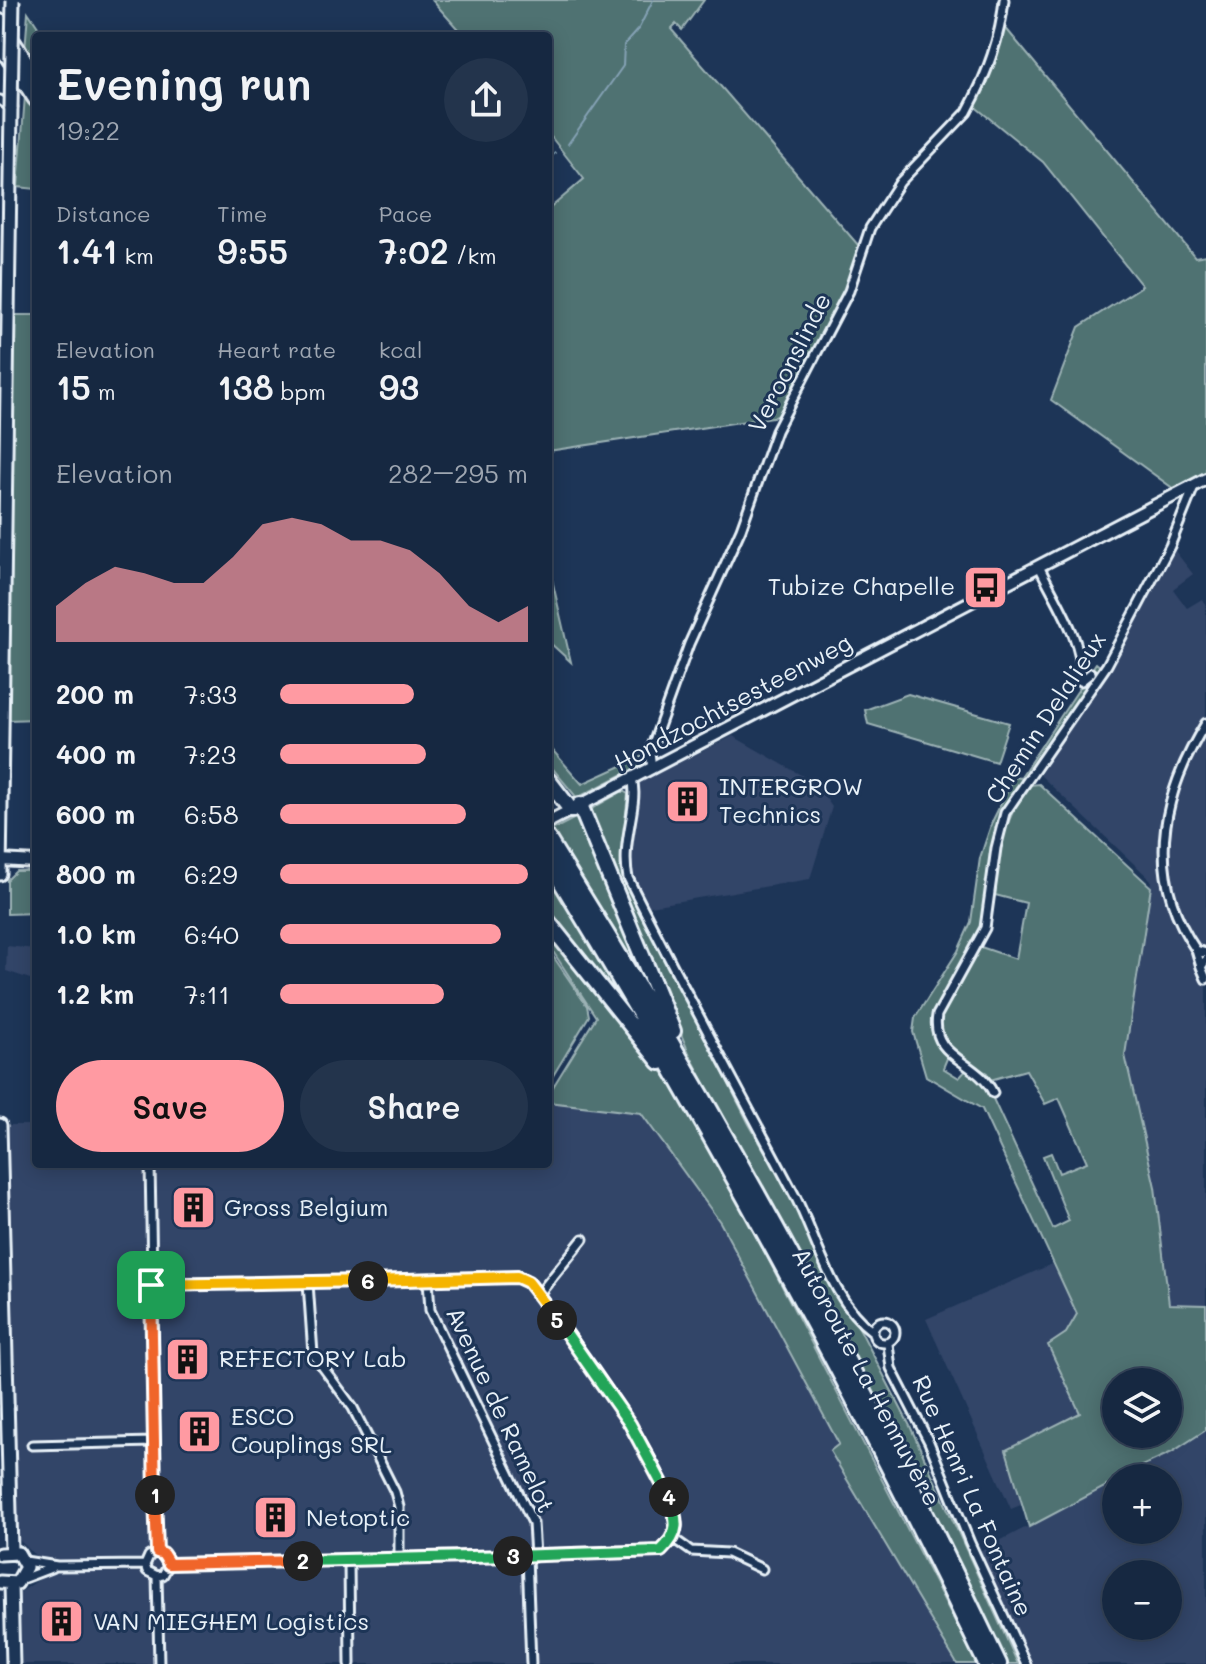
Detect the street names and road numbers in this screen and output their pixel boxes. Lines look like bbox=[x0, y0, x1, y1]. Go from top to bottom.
street label: Veroonslinde bbox=[740, 287, 837, 437]
street label: Chemin Delalieux bbox=[978, 625, 1112, 809]
street label: Hondzochtsesteenweg bbox=[608, 626, 856, 778]
street label: Autoroute La Hennuyère bbox=[786, 1242, 949, 1511]
street label: Avenue de Ramelot bbox=[440, 1301, 563, 1517]
street label: Rue Henri La Fontaine bbox=[906, 1370, 1041, 1621]

